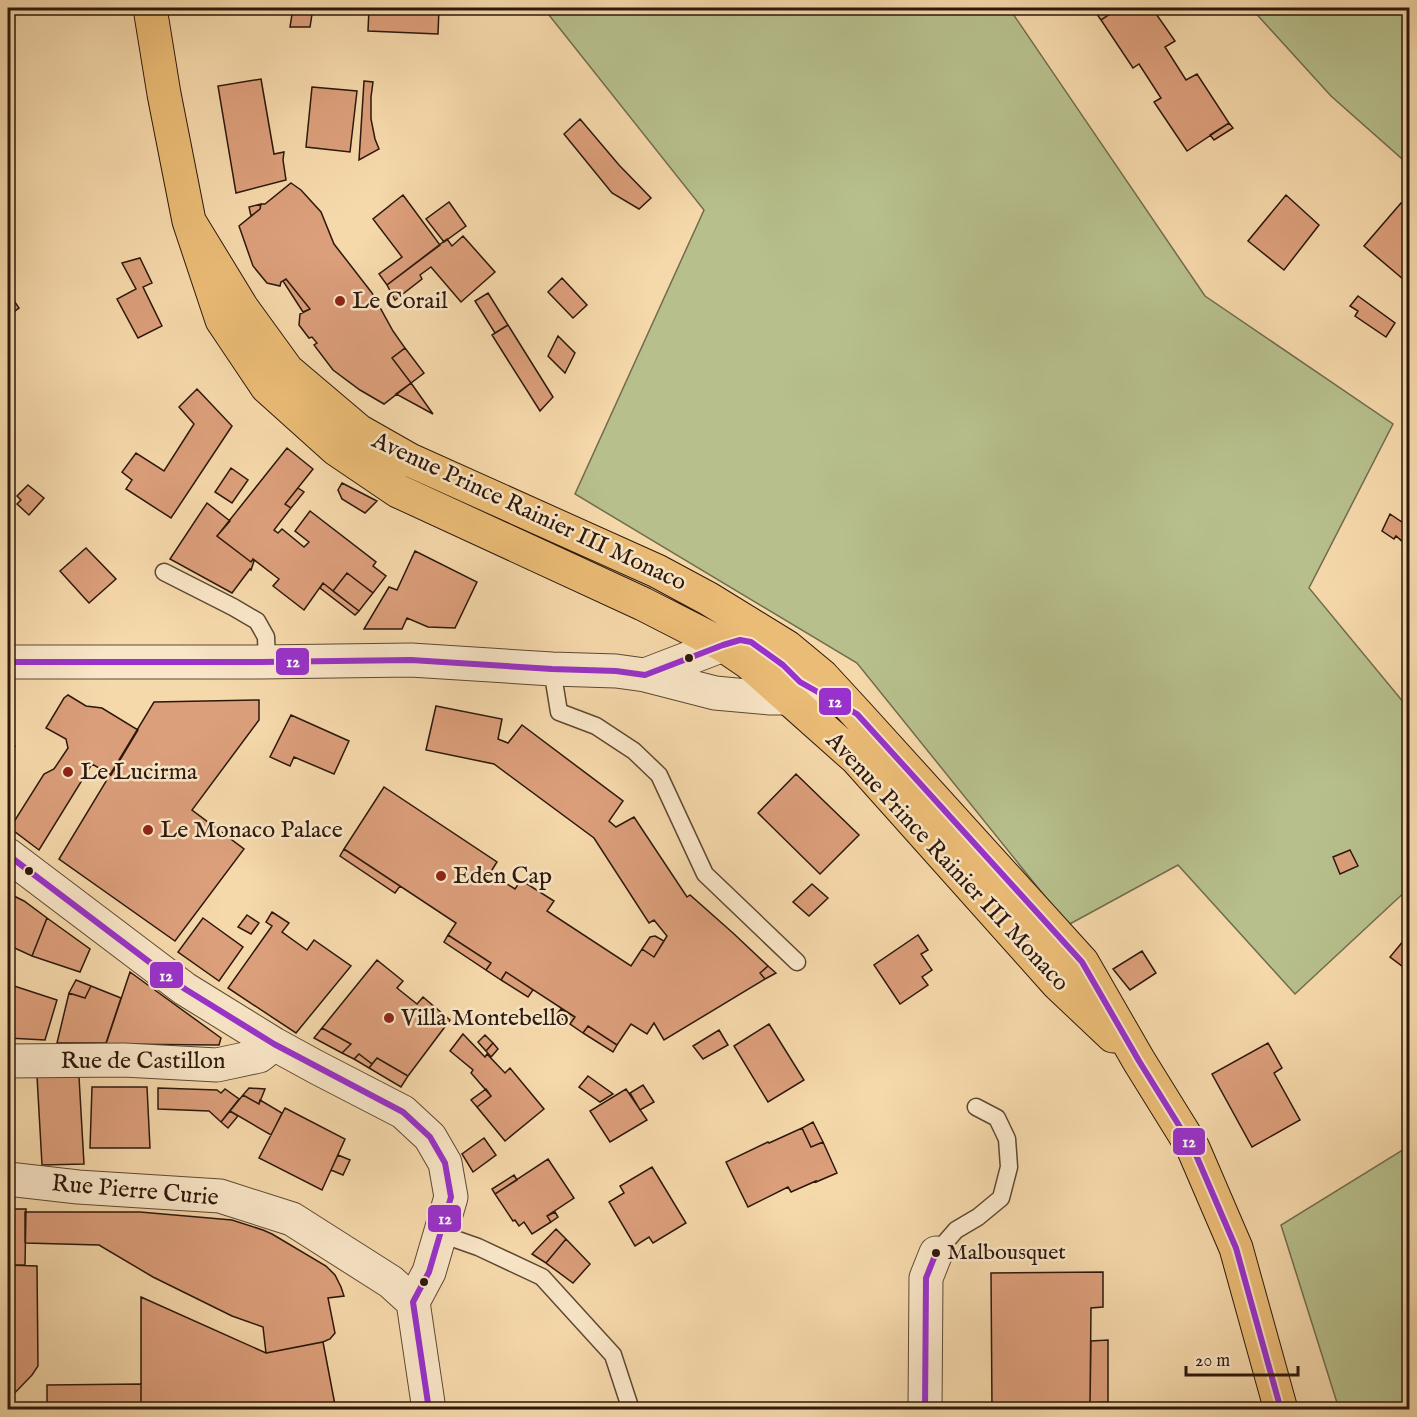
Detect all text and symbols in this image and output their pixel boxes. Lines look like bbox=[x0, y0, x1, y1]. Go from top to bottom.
place label: Le Corail bbox=[352, 286, 448, 317]
marker: Le Corail bbox=[333, 294, 347, 308]
street label: Avenue Prince Rainier III Monaco bbox=[366, 425, 691, 599]
line badge: 12 bbox=[275, 647, 310, 676]
unlabelled marker bbox=[683, 652, 695, 664]
text: 12 bbox=[286, 653, 300, 673]
line badge: 12 bbox=[818, 687, 852, 716]
text: 12 bbox=[828, 693, 842, 713]
street label: Avenue Prince Rainier III Monaco bbox=[818, 725, 1076, 998]
place label: Le Lucirma bbox=[80, 757, 198, 788]
marker: Le Lucirma bbox=[61, 765, 75, 779]
place label: Le Monaco Palace bbox=[160, 815, 343, 846]
marker: Le Monaco Palace bbox=[141, 823, 155, 837]
place label: Eden Cap bbox=[453, 861, 552, 892]
unlabelled marker bbox=[23, 865, 35, 877]
marker: Eden Cap bbox=[434, 869, 448, 883]
line badge: 12 bbox=[149, 961, 184, 989]
text: 12 bbox=[159, 967, 173, 987]
place label: Villa Montebello bbox=[400, 1003, 569, 1034]
marker: Villa Montebello bbox=[382, 1011, 396, 1025]
street label: Rue de Castillon bbox=[60, 1046, 226, 1077]
line badge: 12 bbox=[1172, 1127, 1206, 1156]
text: 12 bbox=[1182, 1133, 1196, 1153]
street label: Rue Pierre Curie bbox=[50, 1168, 220, 1214]
line badge: 12 bbox=[427, 1204, 462, 1233]
text: 12 bbox=[438, 1210, 452, 1230]
place label: Malbousquet bbox=[947, 1239, 1066, 1267]
marker: Malbousquet bbox=[930, 1247, 942, 1259]
unlabelled marker bbox=[418, 1276, 430, 1288]
scale bar bbox=[1186, 1339, 1298, 1377]
text: 20 m bbox=[1195, 1350, 1230, 1373]

